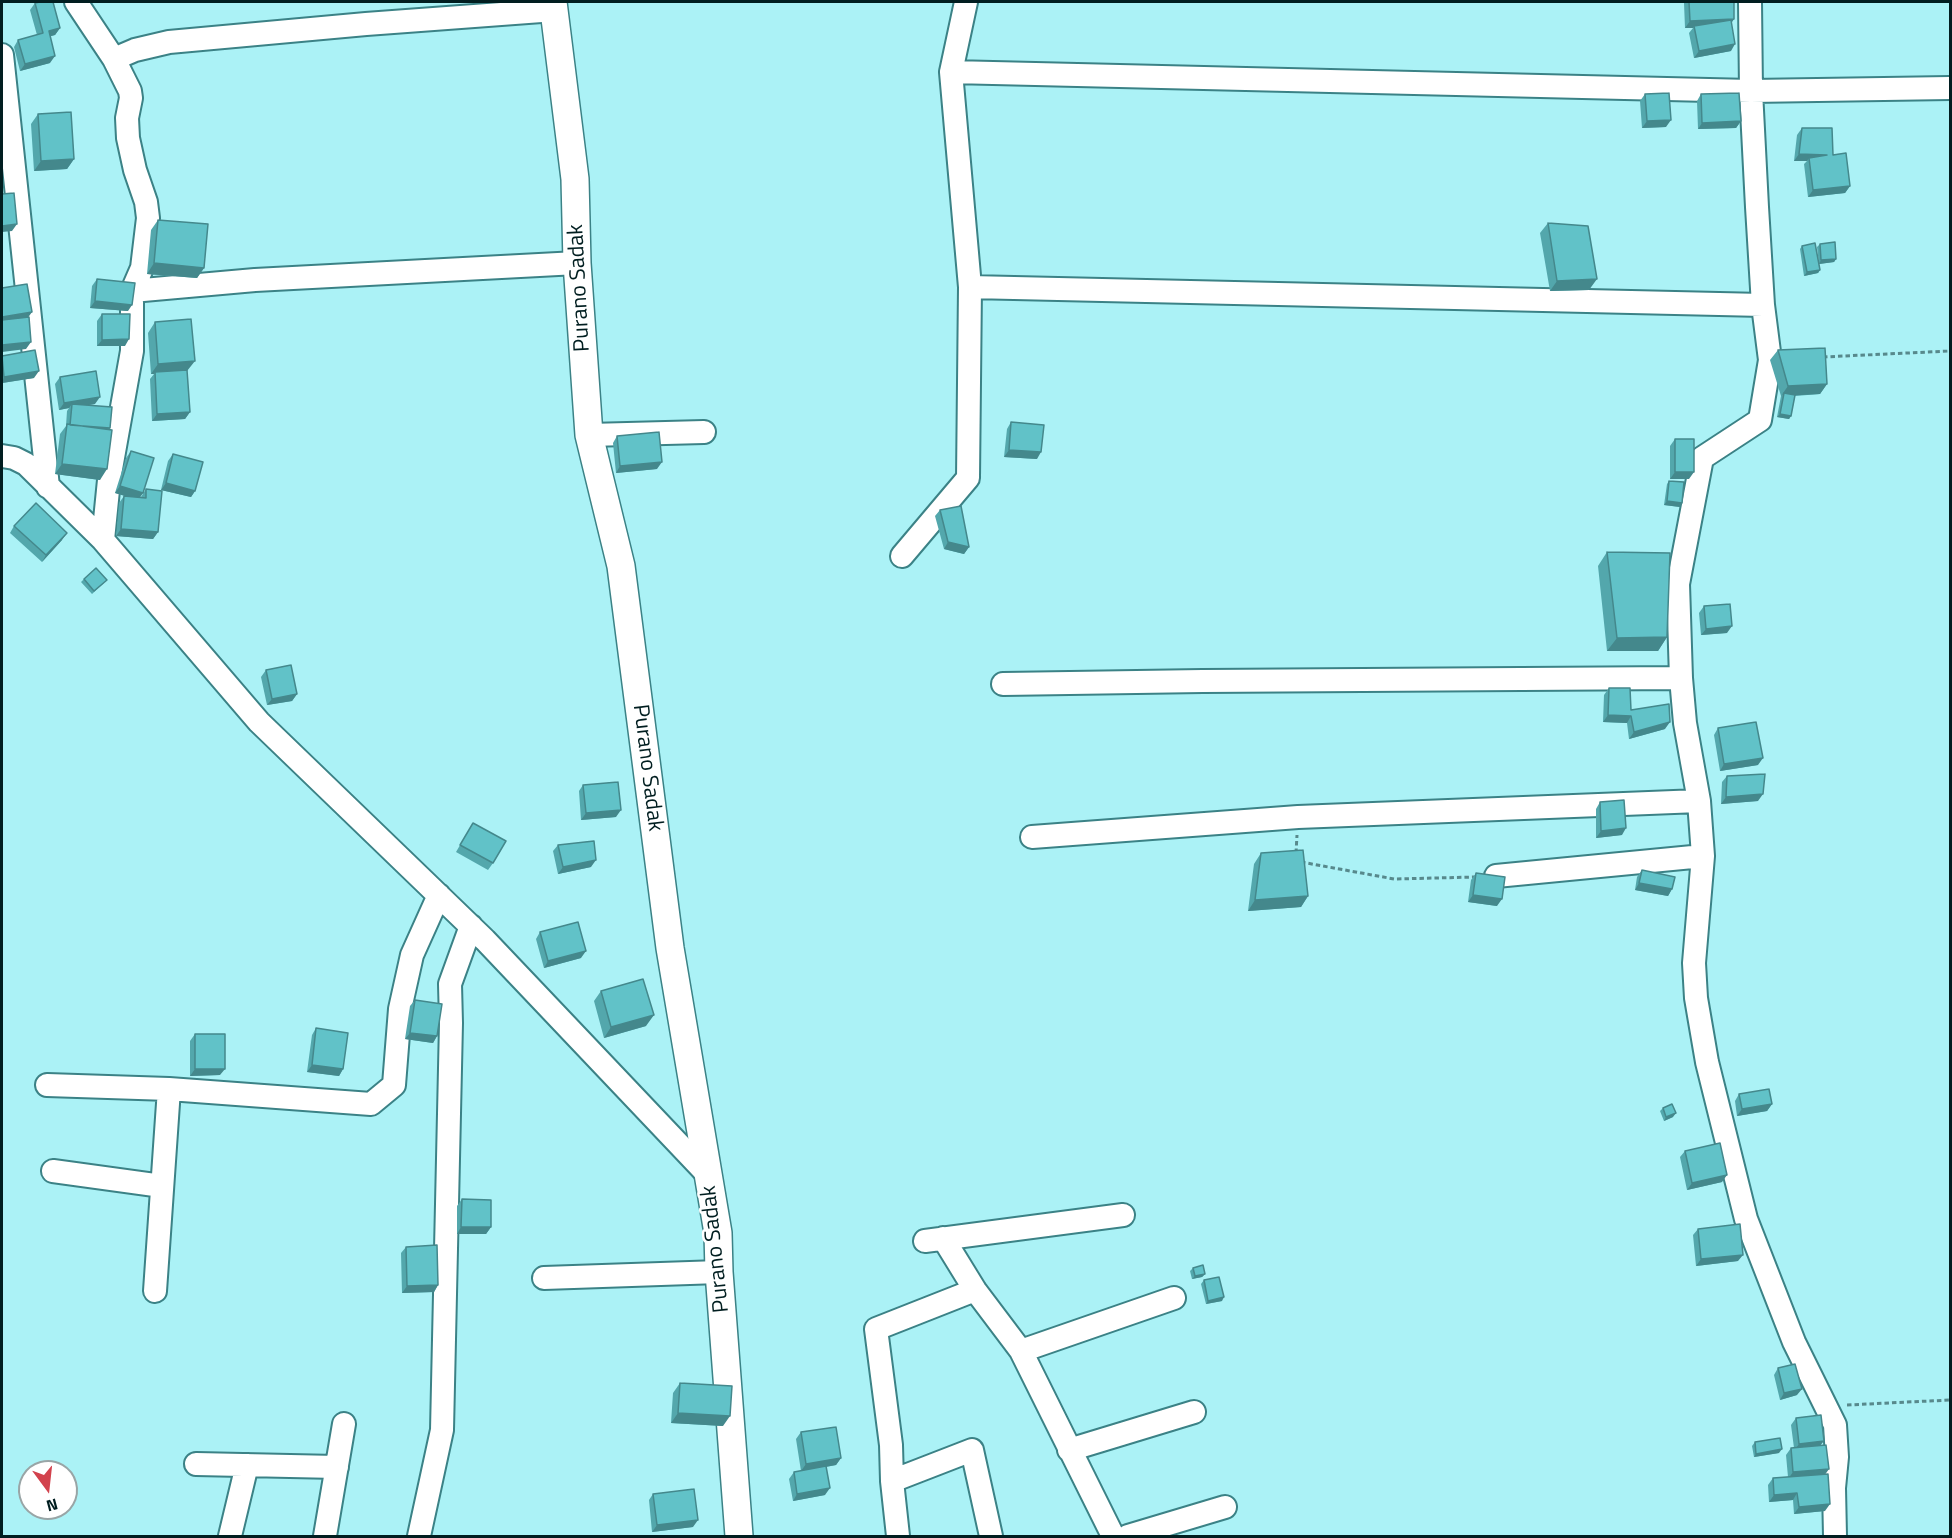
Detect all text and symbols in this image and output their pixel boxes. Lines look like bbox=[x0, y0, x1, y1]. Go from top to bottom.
street label: Purano Sadak bbox=[563, 224, 597, 352]
street label: Purano Sadak bbox=[626, 703, 668, 833]
street label: Purano Sadak bbox=[696, 1184, 736, 1314]
north arrow bbox=[18, 1460, 78, 1520]
text: N bbox=[44, 1492, 61, 1518]

